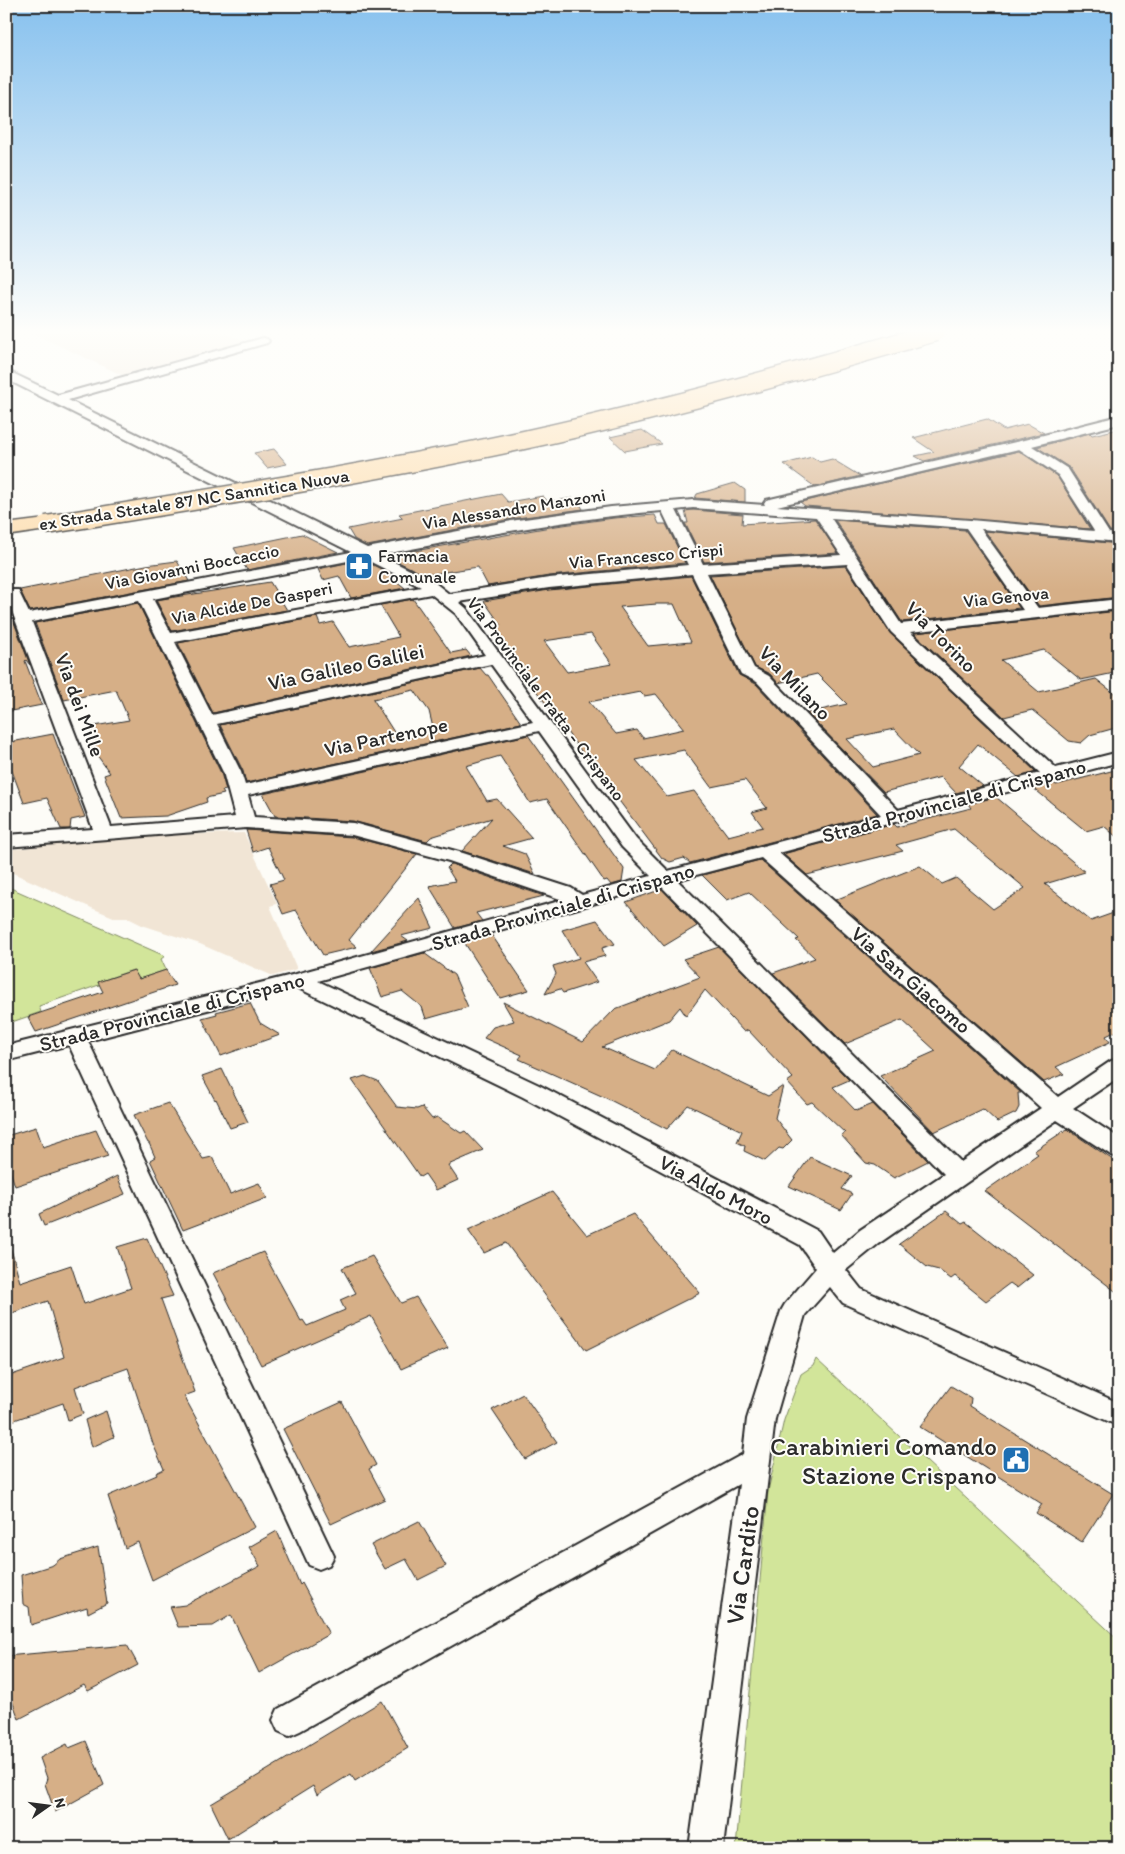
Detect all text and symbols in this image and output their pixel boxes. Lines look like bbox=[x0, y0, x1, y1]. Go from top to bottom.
street label: ex Strada Statale 87 NC Sannitica Nuova bbox=[37, 464, 351, 535]
street label: Via Alessandro Manzoni bbox=[421, 484, 607, 534]
street label: Via Francesco Crispi bbox=[568, 538, 724, 574]
street label: Via Giovanni Boccaccio bbox=[103, 539, 281, 595]
place label: Farmacia Comunale bbox=[378, 545, 456, 588]
pharmacy icon: Farmacia Comunale bbox=[344, 551, 374, 581]
street label: Via Alcide De Gasperi bbox=[170, 577, 334, 629]
street label: Via Genova bbox=[962, 582, 1050, 612]
street label: Via Provinciale Fratta - Crispano bbox=[462, 593, 630, 805]
street label: Via Torino bbox=[900, 596, 982, 678]
street label: Via Galileo Galilei bbox=[266, 638, 426, 695]
street label: Via Milano bbox=[754, 640, 837, 725]
street label: Via dei Mille bbox=[50, 650, 111, 760]
street label: Via Partenope bbox=[322, 711, 450, 762]
street label: Strada Provinciale di Crispano bbox=[819, 753, 1089, 848]
street label: Strada Provinciale di Crispano bbox=[429, 857, 697, 956]
street label: Via San Giacomo bbox=[846, 921, 976, 1039]
street label: Strada Provinciale di Crispano bbox=[37, 966, 307, 1057]
street label: Via Aldo Moro bbox=[655, 1149, 777, 1230]
place label: Carabinieri Comando Stazione Crispano bbox=[770, 1431, 997, 1490]
public building icon: Carabinieri Comando Stazione Crispano bbox=[1001, 1445, 1031, 1475]
street label: Via Cardito bbox=[719, 1504, 765, 1626]
north arrow bbox=[22, 1782, 72, 1832]
text: N bbox=[51, 1796, 70, 1810]

